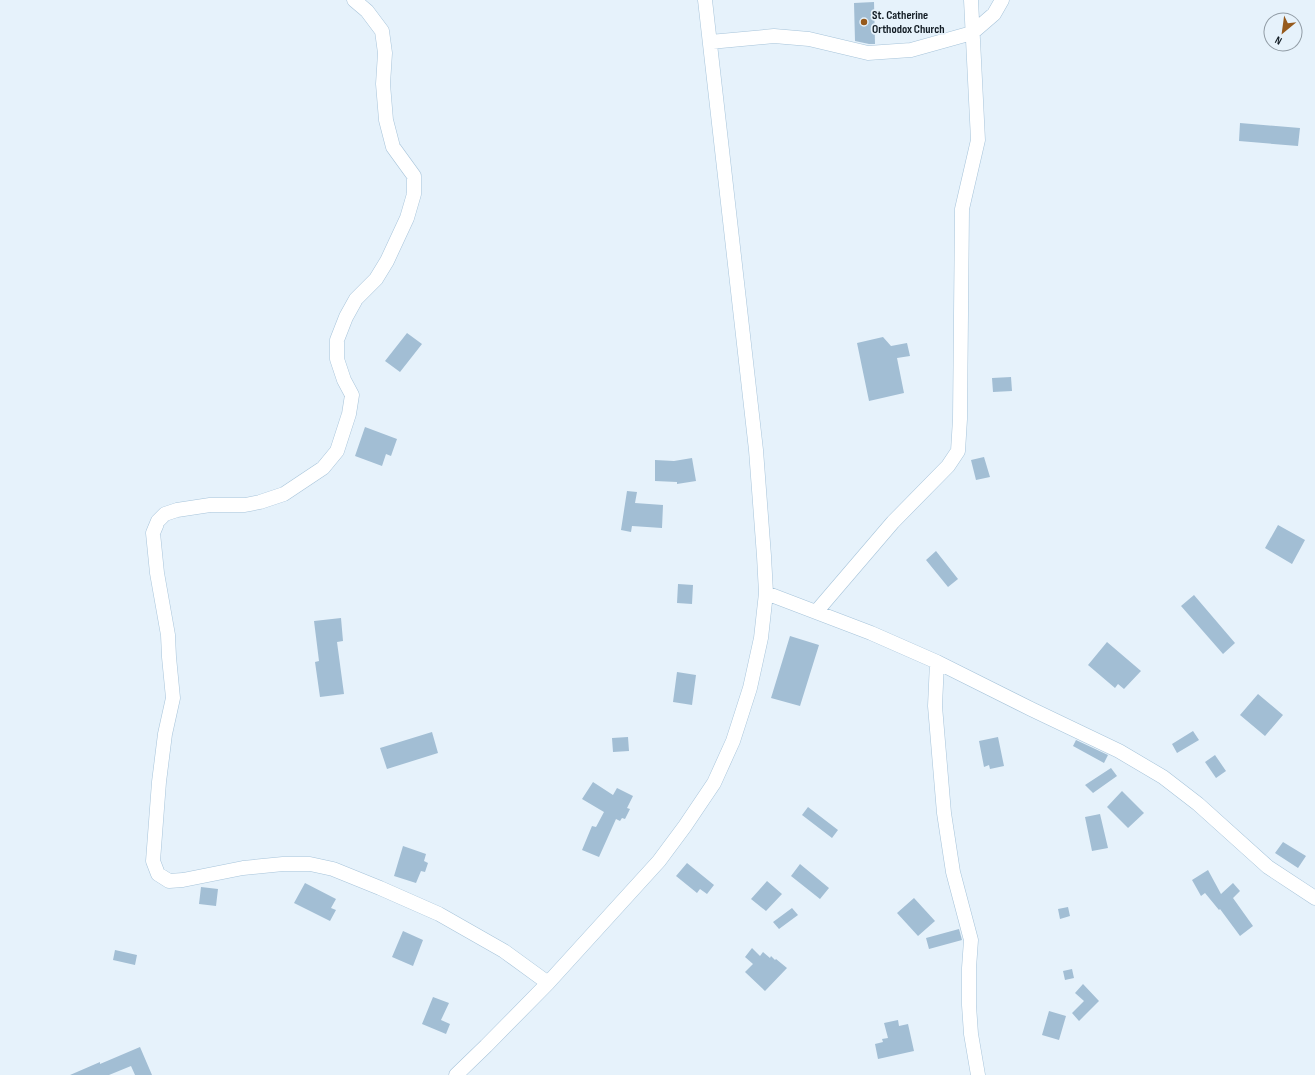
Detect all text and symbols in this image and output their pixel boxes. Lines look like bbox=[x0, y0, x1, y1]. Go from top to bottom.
place label: St. Catherine Orthodox Church bbox=[872, 8, 945, 37]
north arrow bbox=[1263, 12, 1303, 52]
marker: St. Catherine Orthodox Church bbox=[859, 17, 869, 27]
text: N bbox=[1273, 33, 1284, 47]

